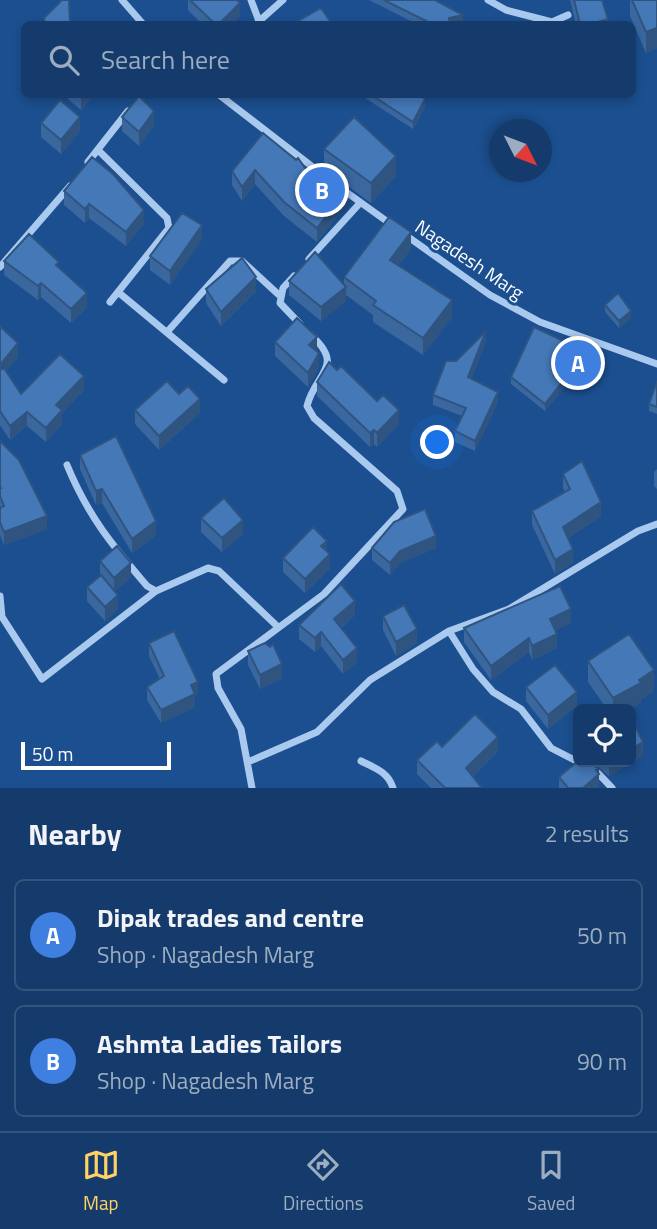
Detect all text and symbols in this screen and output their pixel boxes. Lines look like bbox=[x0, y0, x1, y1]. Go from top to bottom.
search box bbox=[21, 21, 636, 98]
text: Search here bbox=[101, 40, 230, 79]
icon: search bbox=[45, 41, 83, 79]
north arrow bbox=[489, 119, 552, 182]
pin: B bbox=[299, 164, 345, 216]
street label: Nagadesh Marg bbox=[410, 212, 531, 306]
pin: A bbox=[555, 337, 601, 389]
your location bbox=[420, 425, 454, 459]
map controls bbox=[573, 704, 636, 767]
button: locate bbox=[573, 704, 636, 767]
scale bar bbox=[21, 739, 172, 771]
text: 50 m bbox=[32, 739, 73, 768]
text: Nearby bbox=[28, 811, 121, 857]
text: 2 results bbox=[545, 816, 629, 851]
text: Dipak trades and centre bbox=[97, 898, 364, 937]
text: A bbox=[46, 918, 60, 953]
text: 50 m bbox=[577, 918, 627, 953]
text: Shop · Nagadesh Marg bbox=[97, 937, 314, 972]
text: Ashmta Ladies Tailors bbox=[97, 1024, 342, 1063]
text: B bbox=[46, 1044, 60, 1079]
text: 90 m bbox=[577, 1044, 627, 1079]
text: Shop · Nagadesh Marg bbox=[97, 1063, 314, 1098]
tab: Map bbox=[82, 1146, 120, 1217]
tab: Directions bbox=[283, 1146, 364, 1217]
tab: Saved bbox=[527, 1146, 575, 1217]

